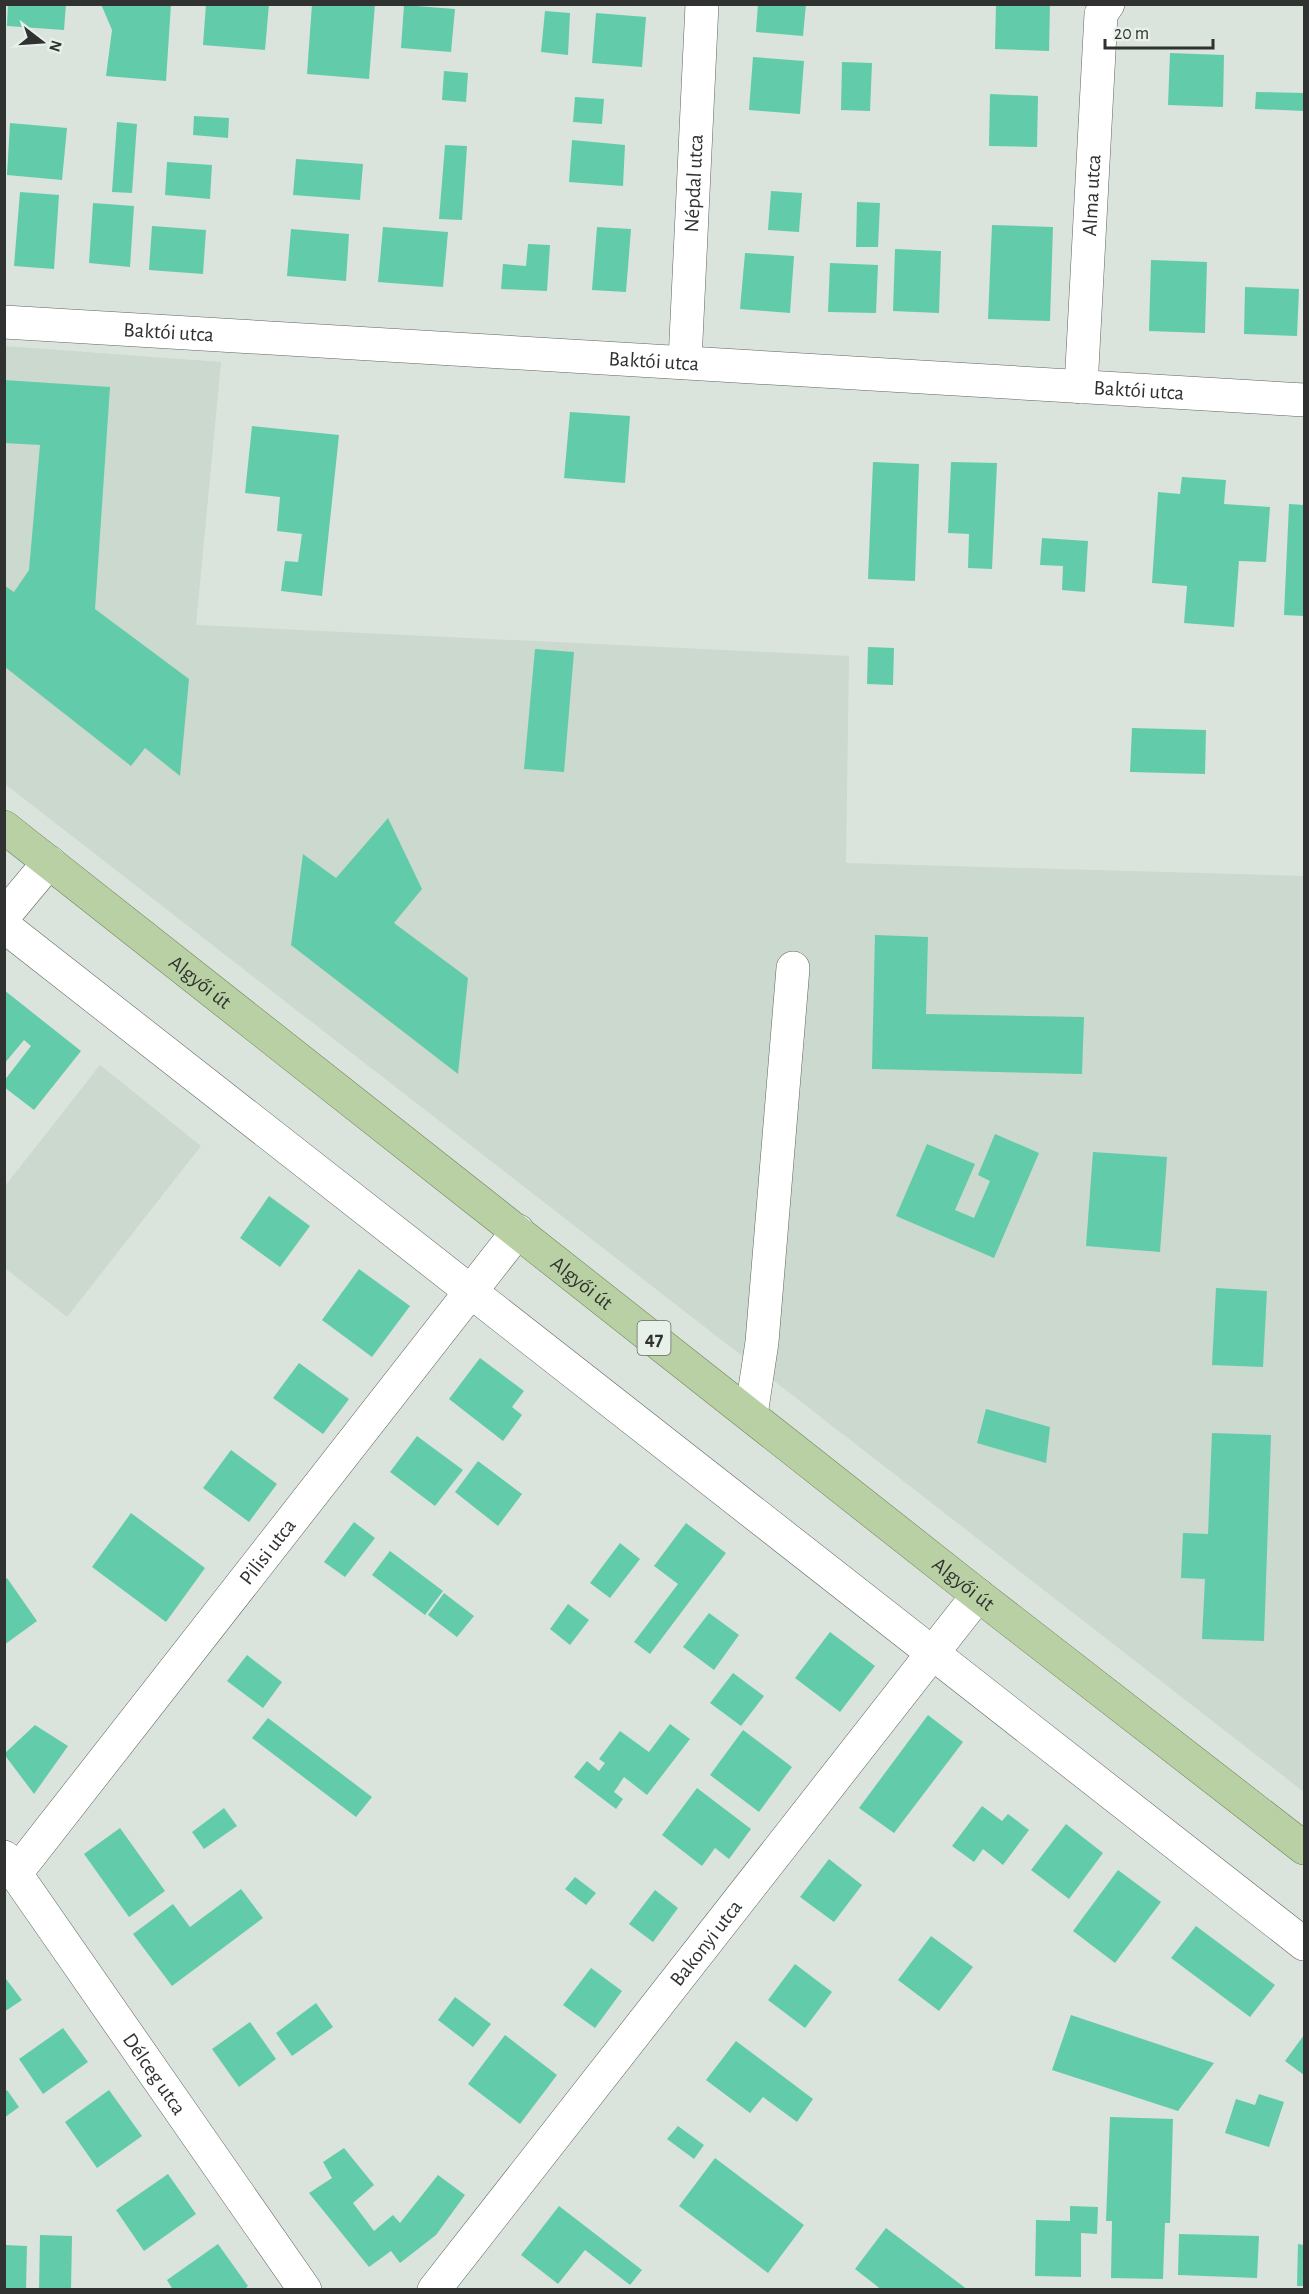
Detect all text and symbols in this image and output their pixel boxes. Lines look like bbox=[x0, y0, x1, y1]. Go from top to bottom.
north arrow bbox=[12, 12, 72, 72]
scale bar bbox=[1105, 12, 1213, 50]
text: 20 m bbox=[1114, 25, 1149, 43]
text: N bbox=[46, 38, 65, 54]
street label: Népdal utca bbox=[681, 133, 707, 233]
street label: Alma utca bbox=[1079, 153, 1104, 237]
street label: Baktói utca bbox=[123, 319, 215, 346]
street label: Baktói utca bbox=[608, 348, 700, 375]
street label: Baktói utca bbox=[1093, 377, 1185, 404]
street label: Algyői út bbox=[165, 951, 235, 1013]
street label: Algyői út bbox=[547, 1252, 617, 1314]
road number: 47 bbox=[638, 1321, 670, 1355]
street label: Pilisi utca bbox=[236, 1515, 300, 1589]
street label: Algyői út bbox=[928, 1553, 999, 1615]
street label: Bakonyi utca bbox=[666, 1896, 746, 1990]
street label: Délceg utca bbox=[119, 2029, 190, 2119]

